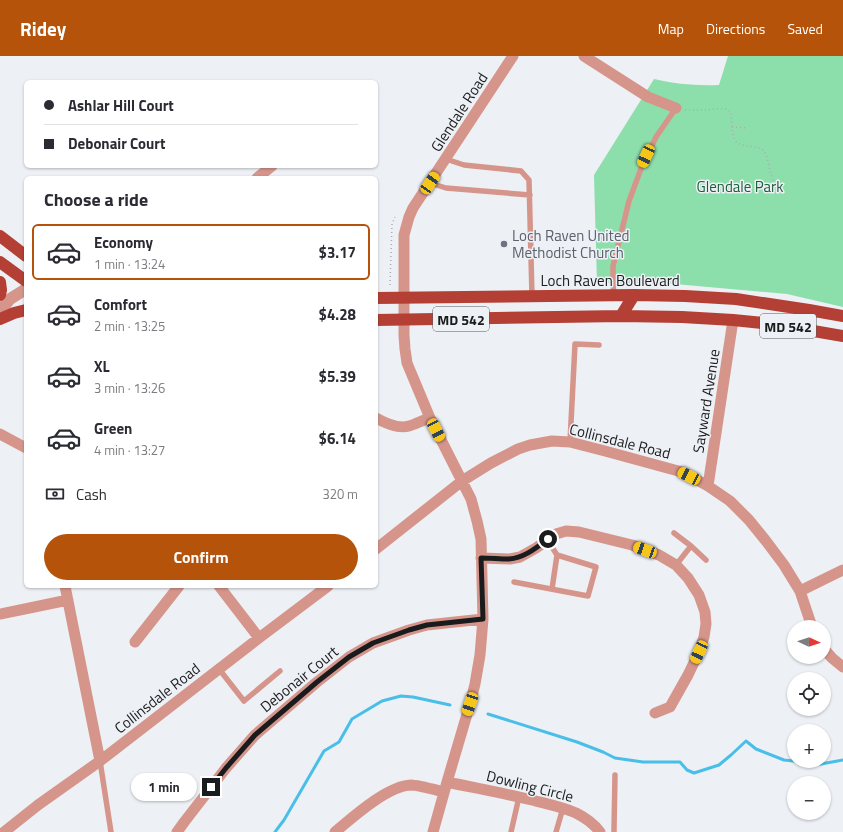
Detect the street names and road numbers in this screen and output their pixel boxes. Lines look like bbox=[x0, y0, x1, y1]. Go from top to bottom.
street label: Glendale Road bbox=[425, 68, 493, 156]
street label: Loch Raven Boulevard bbox=[540, 269, 680, 292]
road number: MD 542 bbox=[433, 307, 489, 331]
road number: MD 542 bbox=[760, 314, 816, 338]
street label: Sayward Avenue bbox=[686, 347, 726, 455]
street label: Collinsdale Road bbox=[567, 417, 673, 465]
street label: Debonair Court bbox=[255, 640, 344, 718]
street label: Collinsdale Road bbox=[109, 657, 205, 739]
street label: Dowling Circle bbox=[484, 764, 576, 808]

